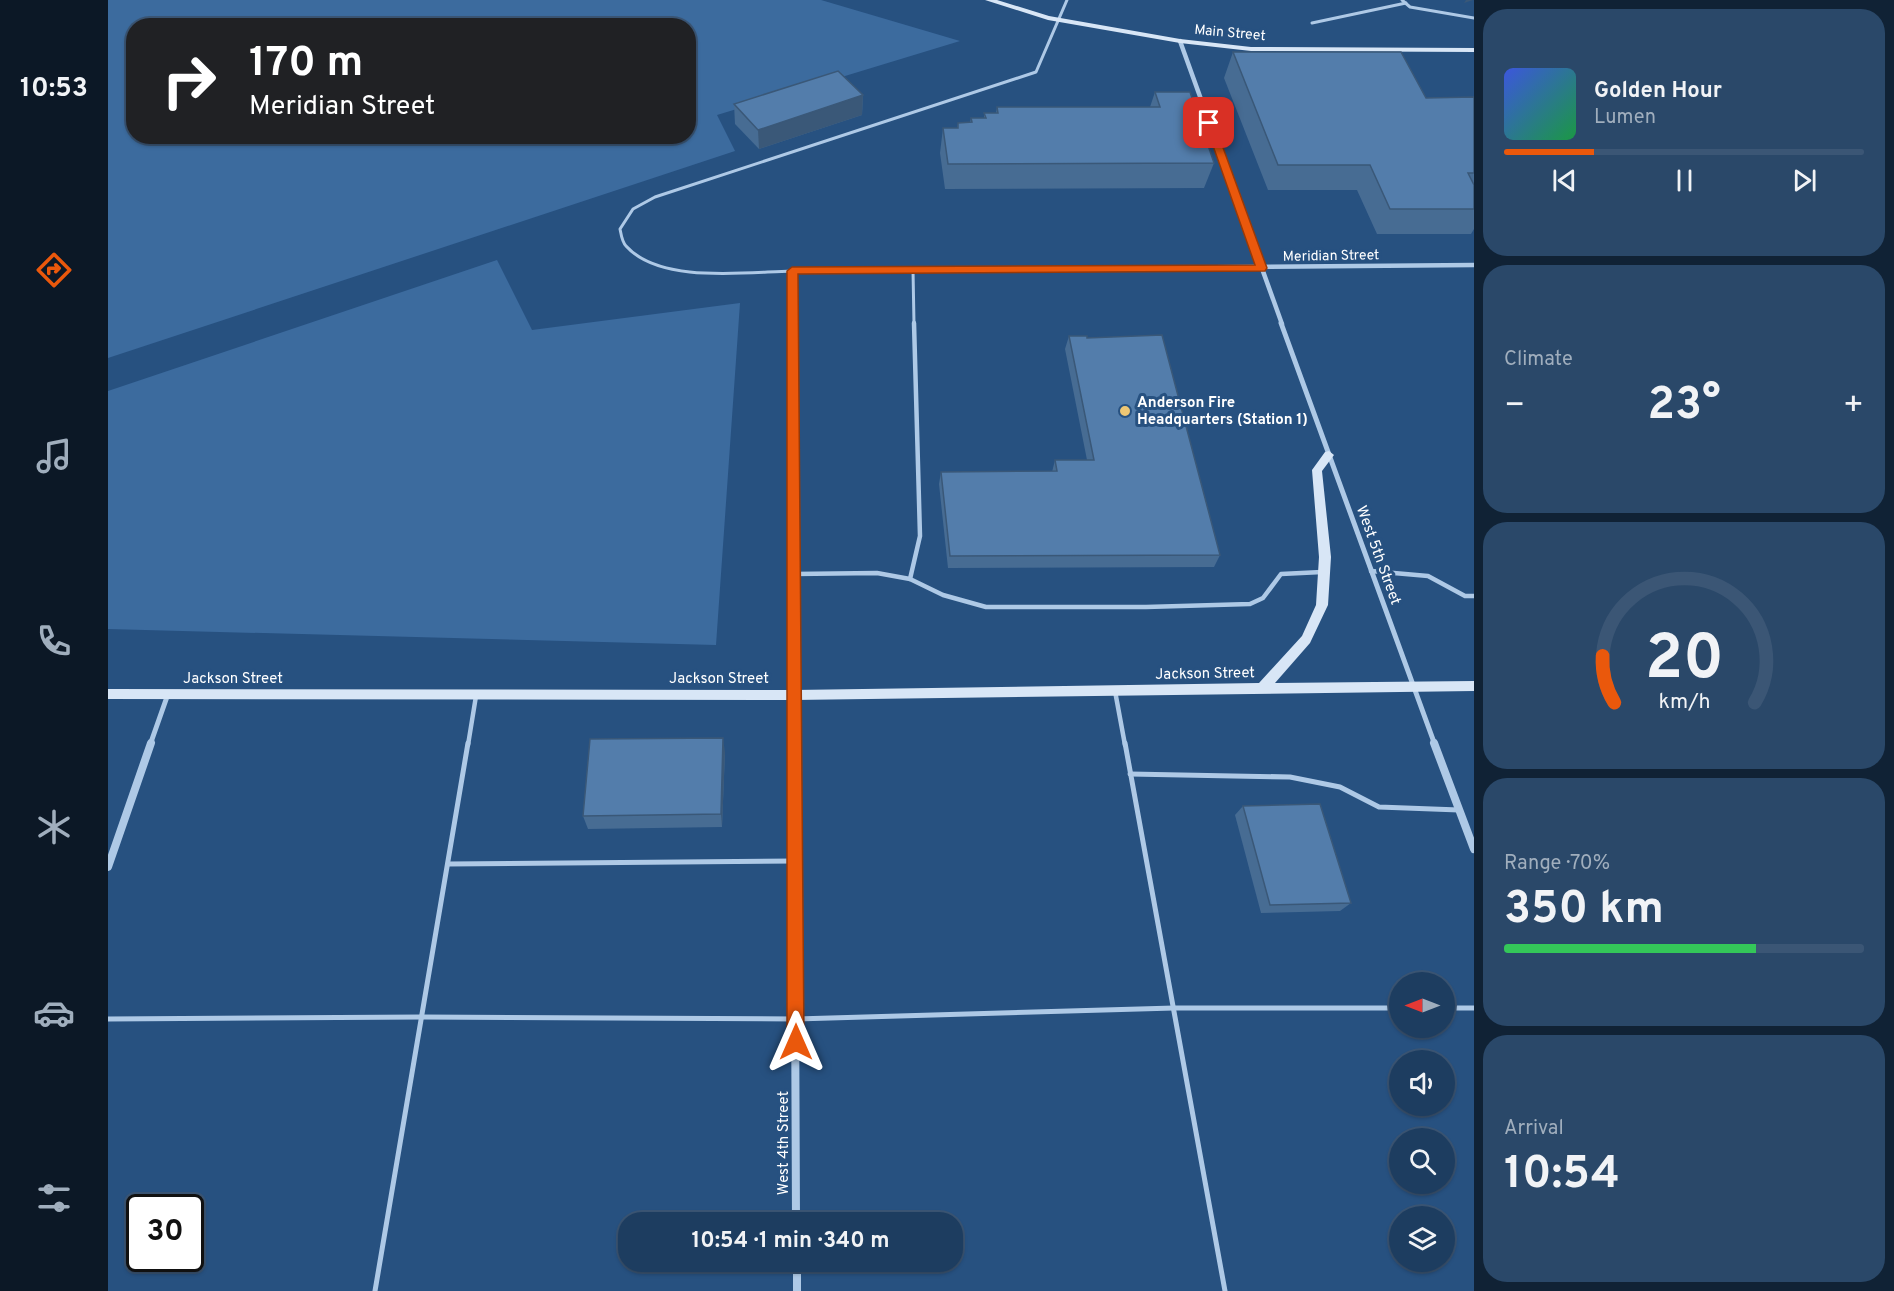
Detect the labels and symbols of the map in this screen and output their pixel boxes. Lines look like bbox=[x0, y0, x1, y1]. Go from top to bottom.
street label: Main Street bbox=[1194, 22, 1266, 45]
pin bbox=[1183, 97, 1234, 148]
street label: Meridian Street bbox=[1283, 247, 1379, 266]
place label: Anderson Fire Headquarters (Station 1) bbox=[1137, 394, 1308, 430]
marker: Anderson Fire Headquarters (Station 1) bbox=[1118, 404, 1132, 418]
street label: West 5th Street bbox=[1351, 503, 1404, 608]
street label: Jackson Street bbox=[1155, 664, 1255, 685]
street label: Jackson Street bbox=[183, 670, 283, 689]
street label: Jackson Street bbox=[669, 670, 769, 689]
north arrow bbox=[1389, 972, 1455, 1038]
position arrow bbox=[764, 1010, 828, 1074]
street label: West 4th Street bbox=[775, 1091, 794, 1195]
speed limit sign: 30 bbox=[126, 1194, 204, 1272]

